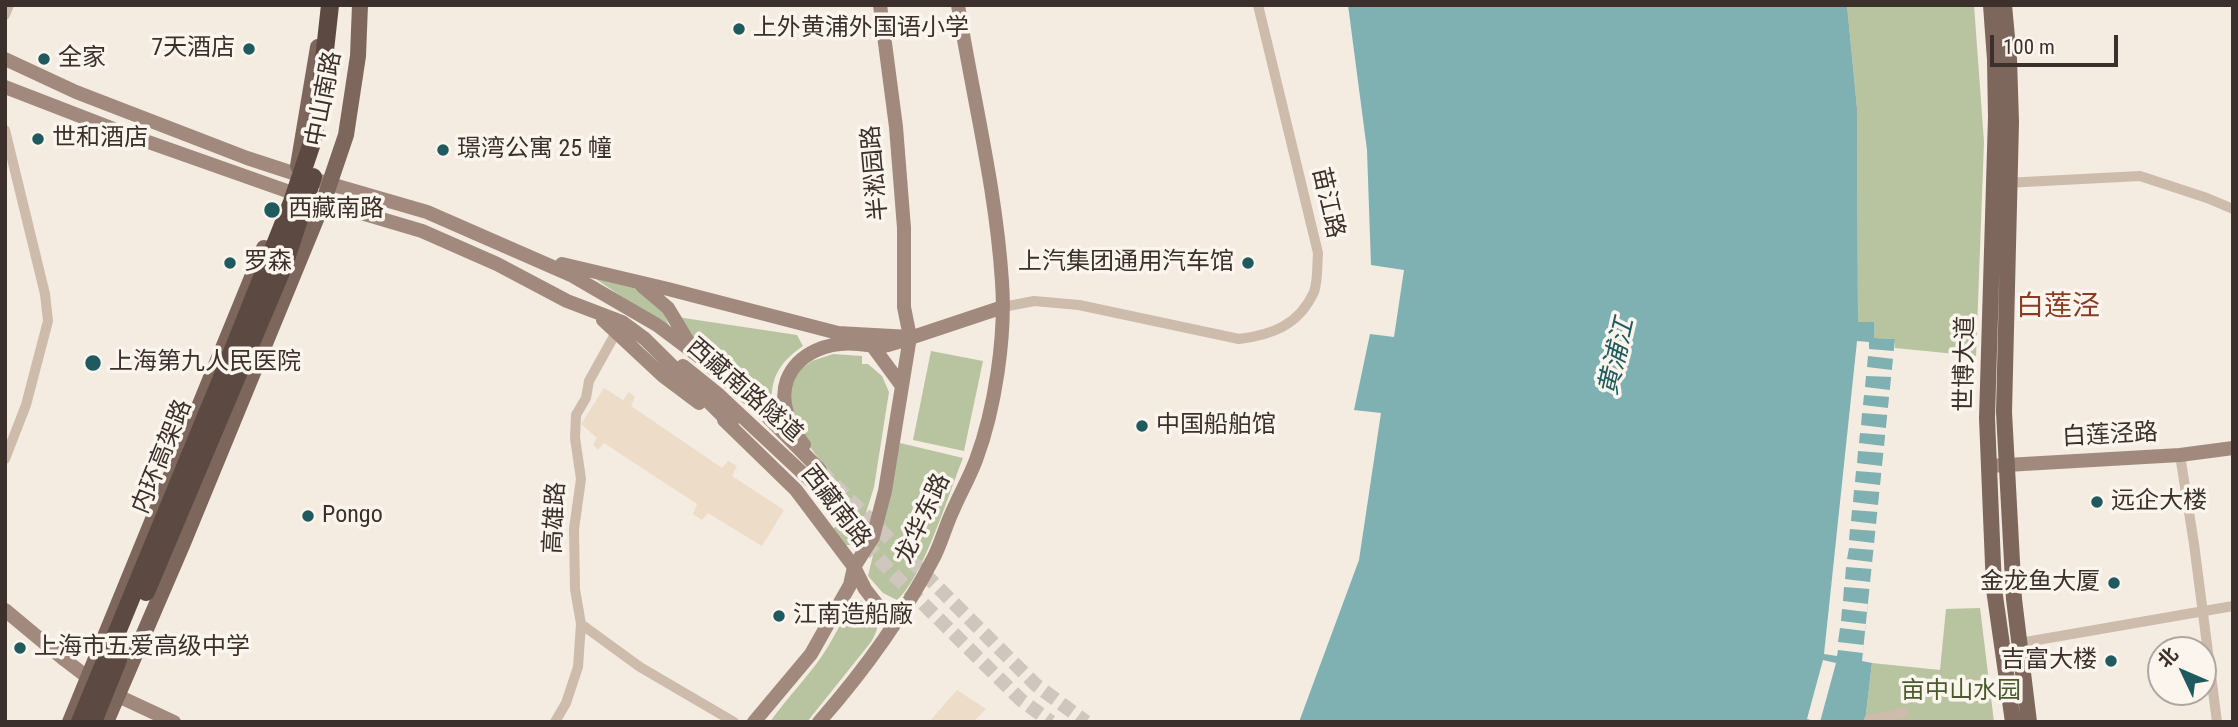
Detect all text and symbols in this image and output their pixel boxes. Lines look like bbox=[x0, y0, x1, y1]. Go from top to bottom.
place label: 上外黄浦外国语小学 bbox=[753, 15, 969, 43]
marker: 上外黄浦外国语小学 bbox=[731, 21, 747, 37]
scale bar bbox=[1993, 21, 2121, 65]
place label: 7天酒店 bbox=[151, 35, 235, 63]
text: 100 m bbox=[2003, 35, 2055, 59]
marker: 7天酒店 bbox=[241, 41, 257, 57]
place label: 全家 bbox=[58, 45, 106, 73]
street label: 中山南路 bbox=[302, 49, 348, 149]
marker: 全家 bbox=[36, 51, 52, 67]
street label: 半淞园路 bbox=[857, 124, 895, 222]
place label: 世和酒店 bbox=[52, 125, 148, 153]
marker: 世和酒店 bbox=[30, 131, 46, 147]
place label: 璟湾公寓 25 幢 bbox=[457, 136, 612, 164]
marker: 璟湾公寓 25 幢 bbox=[435, 142, 451, 158]
street label: 苗江路 bbox=[1305, 165, 1349, 241]
place label: 西藏南路 bbox=[288, 196, 384, 224]
marker: 西藏南路 bbox=[262, 200, 282, 220]
place label: 罗森 bbox=[244, 249, 292, 277]
place label: 上汽集团通用汽车馆 bbox=[1018, 249, 1234, 277]
marker: 罗森 bbox=[222, 255, 238, 271]
marker: 上汽集团通用汽车馆 bbox=[1240, 255, 1256, 271]
district label: 白莲泾 bbox=[2016, 291, 2100, 325]
water label: 黄浦江 bbox=[1594, 315, 1642, 399]
street label: 世博大道 bbox=[1951, 316, 1981, 412]
street label: 西藏南路隧道 bbox=[680, 333, 808, 449]
place label: 上海第九人民医院 bbox=[109, 349, 301, 377]
marker: 上海第九人民医院 bbox=[83, 353, 103, 373]
street label: 内环高架路 bbox=[127, 396, 199, 518]
place label: 中国船舶馆 bbox=[1156, 412, 1276, 440]
marker: 中国船舶馆 bbox=[1134, 418, 1150, 434]
street label: 白莲泾路 bbox=[2061, 419, 2159, 453]
street label: 西藏南路 bbox=[794, 460, 876, 554]
street label: 龙华东路 bbox=[891, 469, 957, 569]
street label: 高雄路 bbox=[540, 481, 572, 555]
place label: 远企大楼 bbox=[2111, 488, 2207, 516]
marker: 远企大楼 bbox=[2089, 494, 2105, 510]
place label: Pongo bbox=[322, 502, 383, 530]
marker: Pongo bbox=[300, 508, 316, 524]
place label: 金龙鱼大厦 bbox=[1980, 569, 2100, 597]
marker: 金龙鱼大厦 bbox=[2106, 575, 2122, 591]
place label: 江南造船廠 bbox=[793, 602, 913, 630]
marker: 江南造船廠 bbox=[771, 608, 787, 624]
place label: 上海市五爱高级中学 bbox=[34, 634, 250, 662]
north arrow bbox=[2147, 636, 2217, 706]
marker: 上海市五爱高级中学 bbox=[12, 640, 28, 656]
text: 北 bbox=[2153, 643, 2183, 672]
place label: 吉富大楼 bbox=[2001, 647, 2097, 675]
marker: 吉富大楼 bbox=[2103, 653, 2119, 669]
park label: 亩中山水园 bbox=[1901, 678, 2021, 706]

